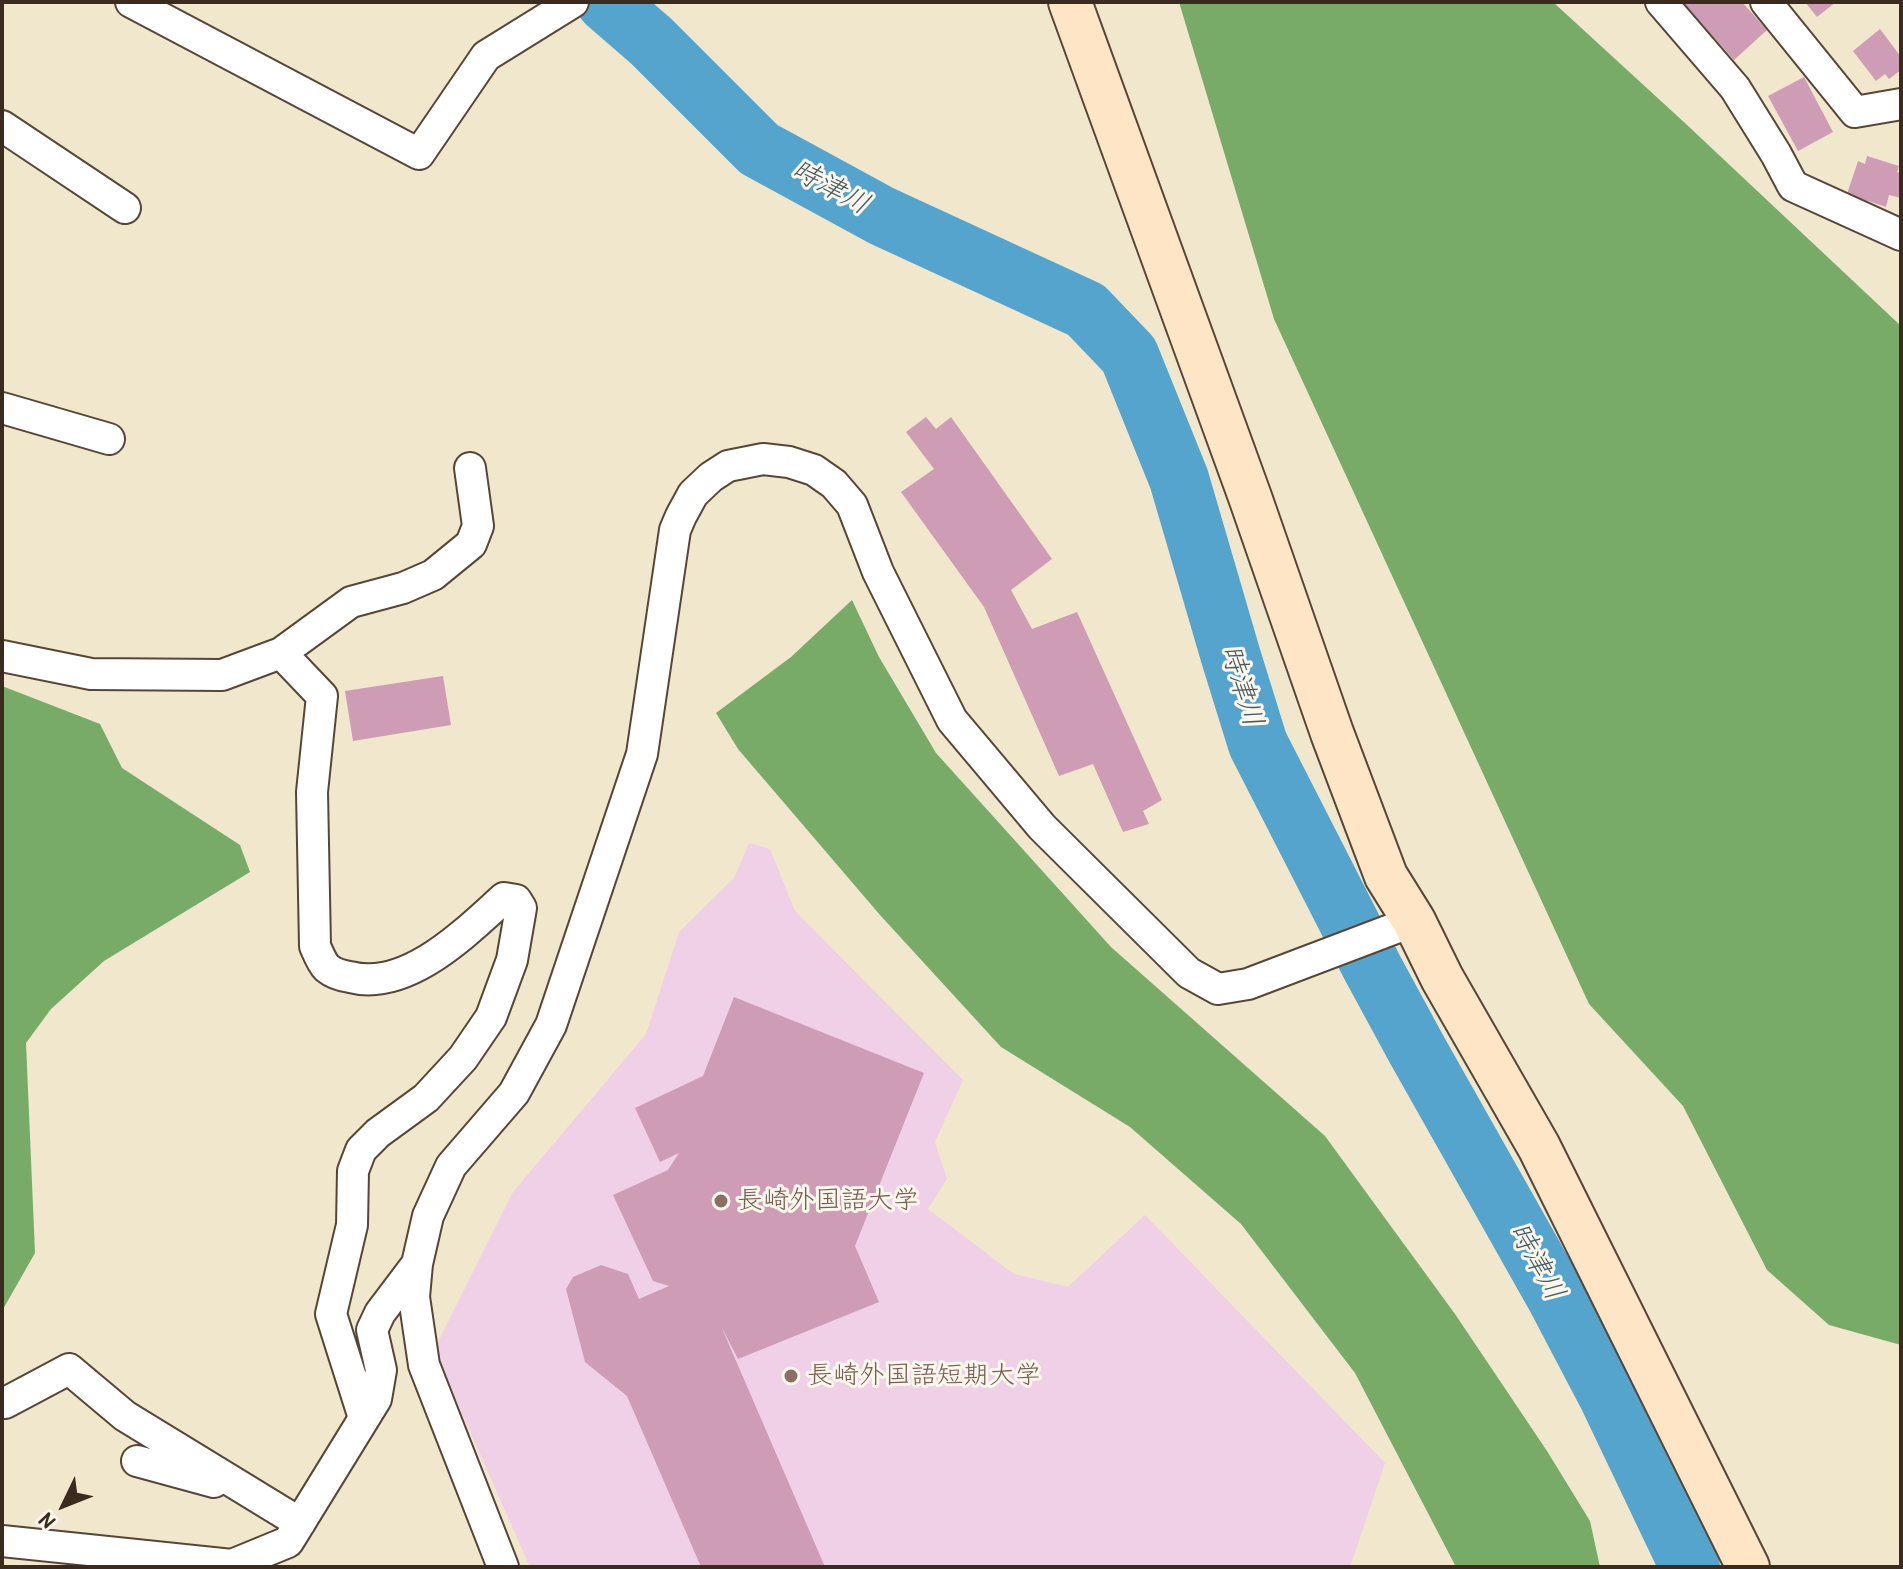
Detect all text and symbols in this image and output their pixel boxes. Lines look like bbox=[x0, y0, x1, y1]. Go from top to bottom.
water label: 時津川 bbox=[785, 153, 875, 223]
water label: 時津川 bbox=[1213, 641, 1269, 731]
place label: 長崎外国語大学 bbox=[737, 1185, 919, 1217]
marker: 長崎外国語大学 bbox=[712, 1192, 730, 1210]
water label: 時津川 bbox=[1501, 1217, 1571, 1307]
place label: 長崎外国語短期大学 bbox=[807, 1360, 1041, 1392]
marker: 長崎外国語短期大学 bbox=[782, 1367, 800, 1385]
north arrow bbox=[24, 1465, 104, 1545]
text: N bbox=[31, 1507, 61, 1536]

